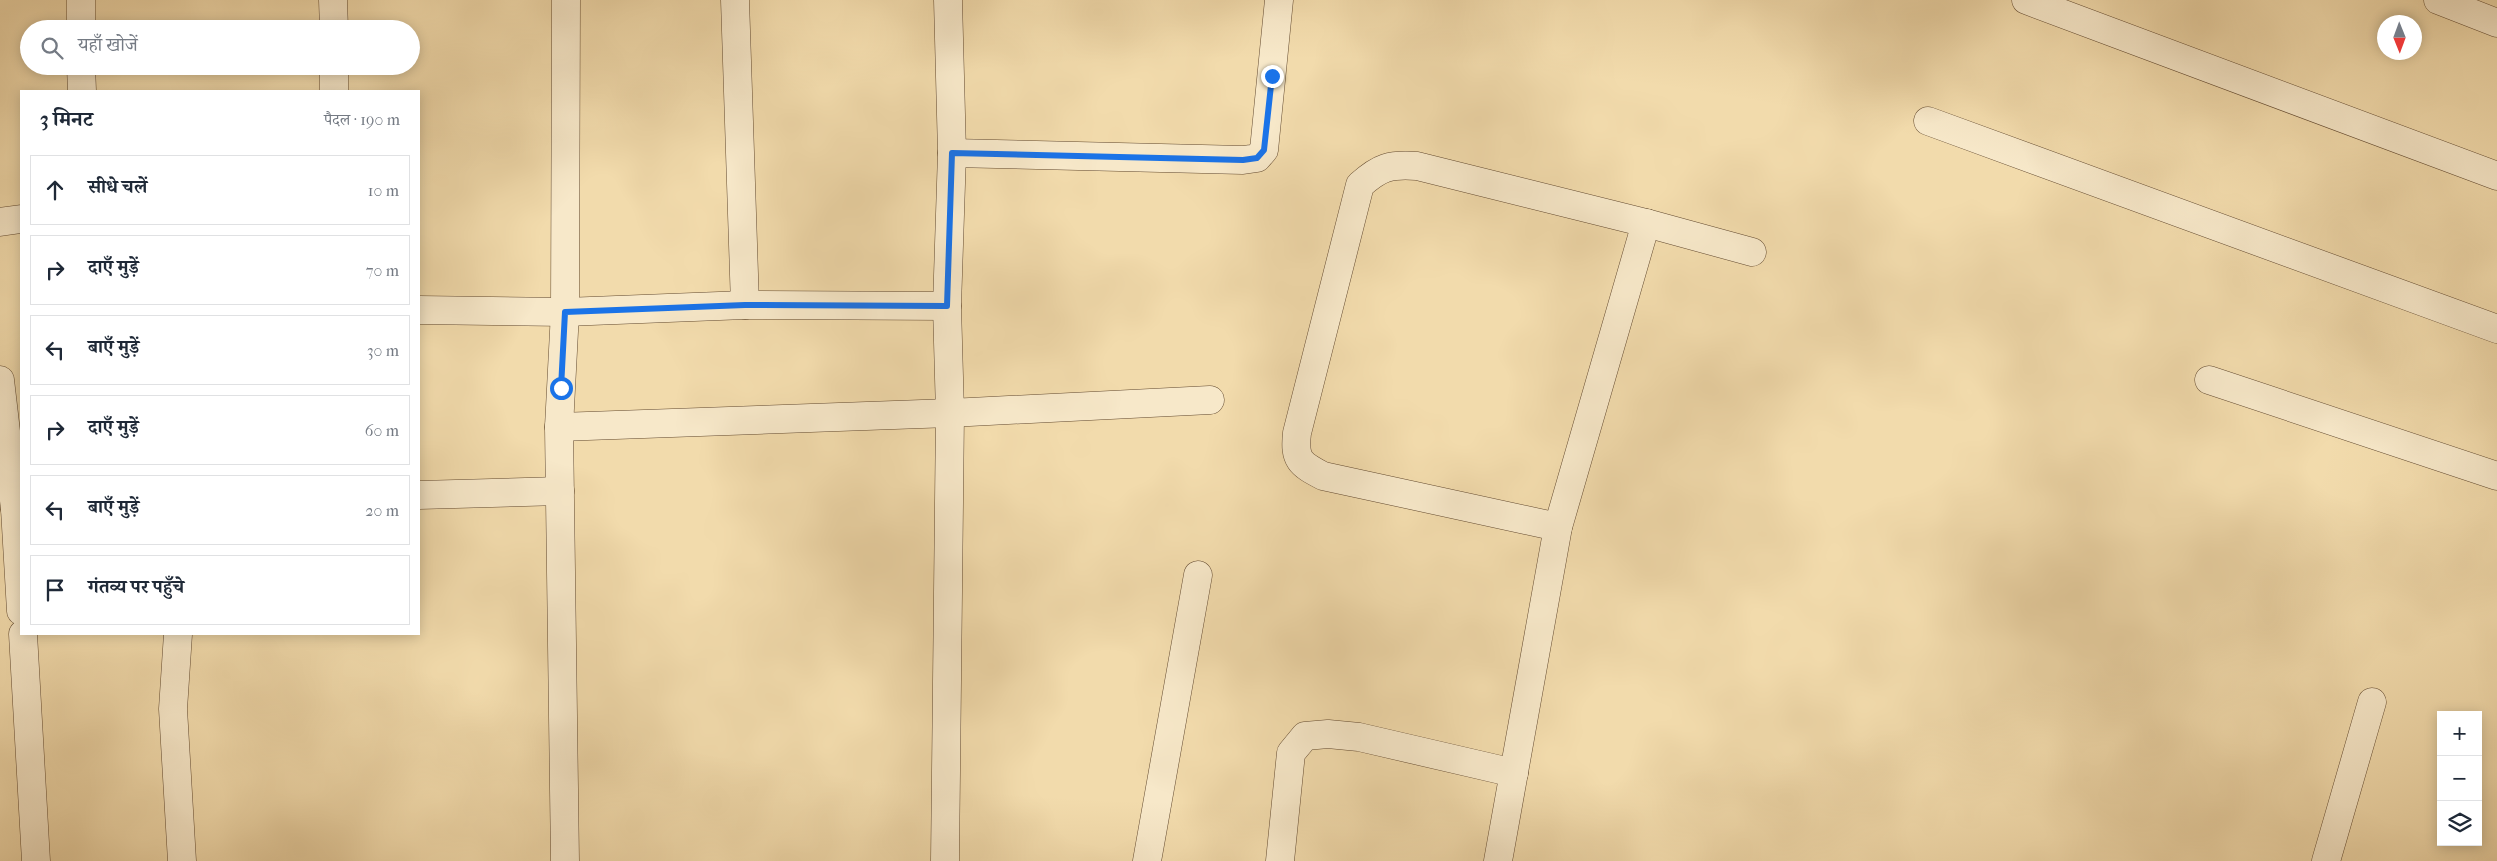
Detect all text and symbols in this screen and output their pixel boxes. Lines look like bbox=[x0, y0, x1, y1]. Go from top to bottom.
north arrow bbox=[2377, 15, 2422, 60]
search box bbox=[20, 20, 420, 75]
icon: search bbox=[38, 34, 66, 62]
text: यहाँ खोजें bbox=[78, 34, 138, 56]
route end bbox=[1261, 65, 1284, 88]
text: 3 मिनट bbox=[40, 107, 93, 131]
text: पैदल · 190 m bbox=[324, 110, 400, 129]
icon: ahead bbox=[41, 176, 69, 204]
text: सीधे चलें bbox=[88, 176, 147, 198]
text: 10 m bbox=[368, 181, 399, 200]
icon: right bbox=[41, 256, 69, 284]
text: दाएँ मुड़ें bbox=[88, 256, 139, 278]
text: 70 m bbox=[366, 261, 399, 280]
icon: left bbox=[41, 336, 69, 364]
text: बाएँ मुड़ें bbox=[88, 336, 139, 358]
text: 30 m bbox=[367, 341, 399, 360]
route start bbox=[550, 377, 573, 400]
icon: right bbox=[41, 416, 69, 444]
text: दाएँ मुड़ें bbox=[88, 416, 139, 438]
text: 60 m bbox=[365, 421, 399, 440]
icon: left bbox=[41, 496, 69, 524]
text: बाएँ मुड़ें bbox=[88, 496, 139, 518]
text: 20 m bbox=[365, 501, 399, 520]
icon: arrive bbox=[41, 576, 69, 604]
text: गंतव्य पर पहुँचे bbox=[88, 576, 184, 598]
map controls bbox=[2437, 711, 2482, 846]
button: + bbox=[2437, 711, 2482, 756]
button: − bbox=[2437, 756, 2482, 801]
button: layers bbox=[2437, 801, 2482, 846]

